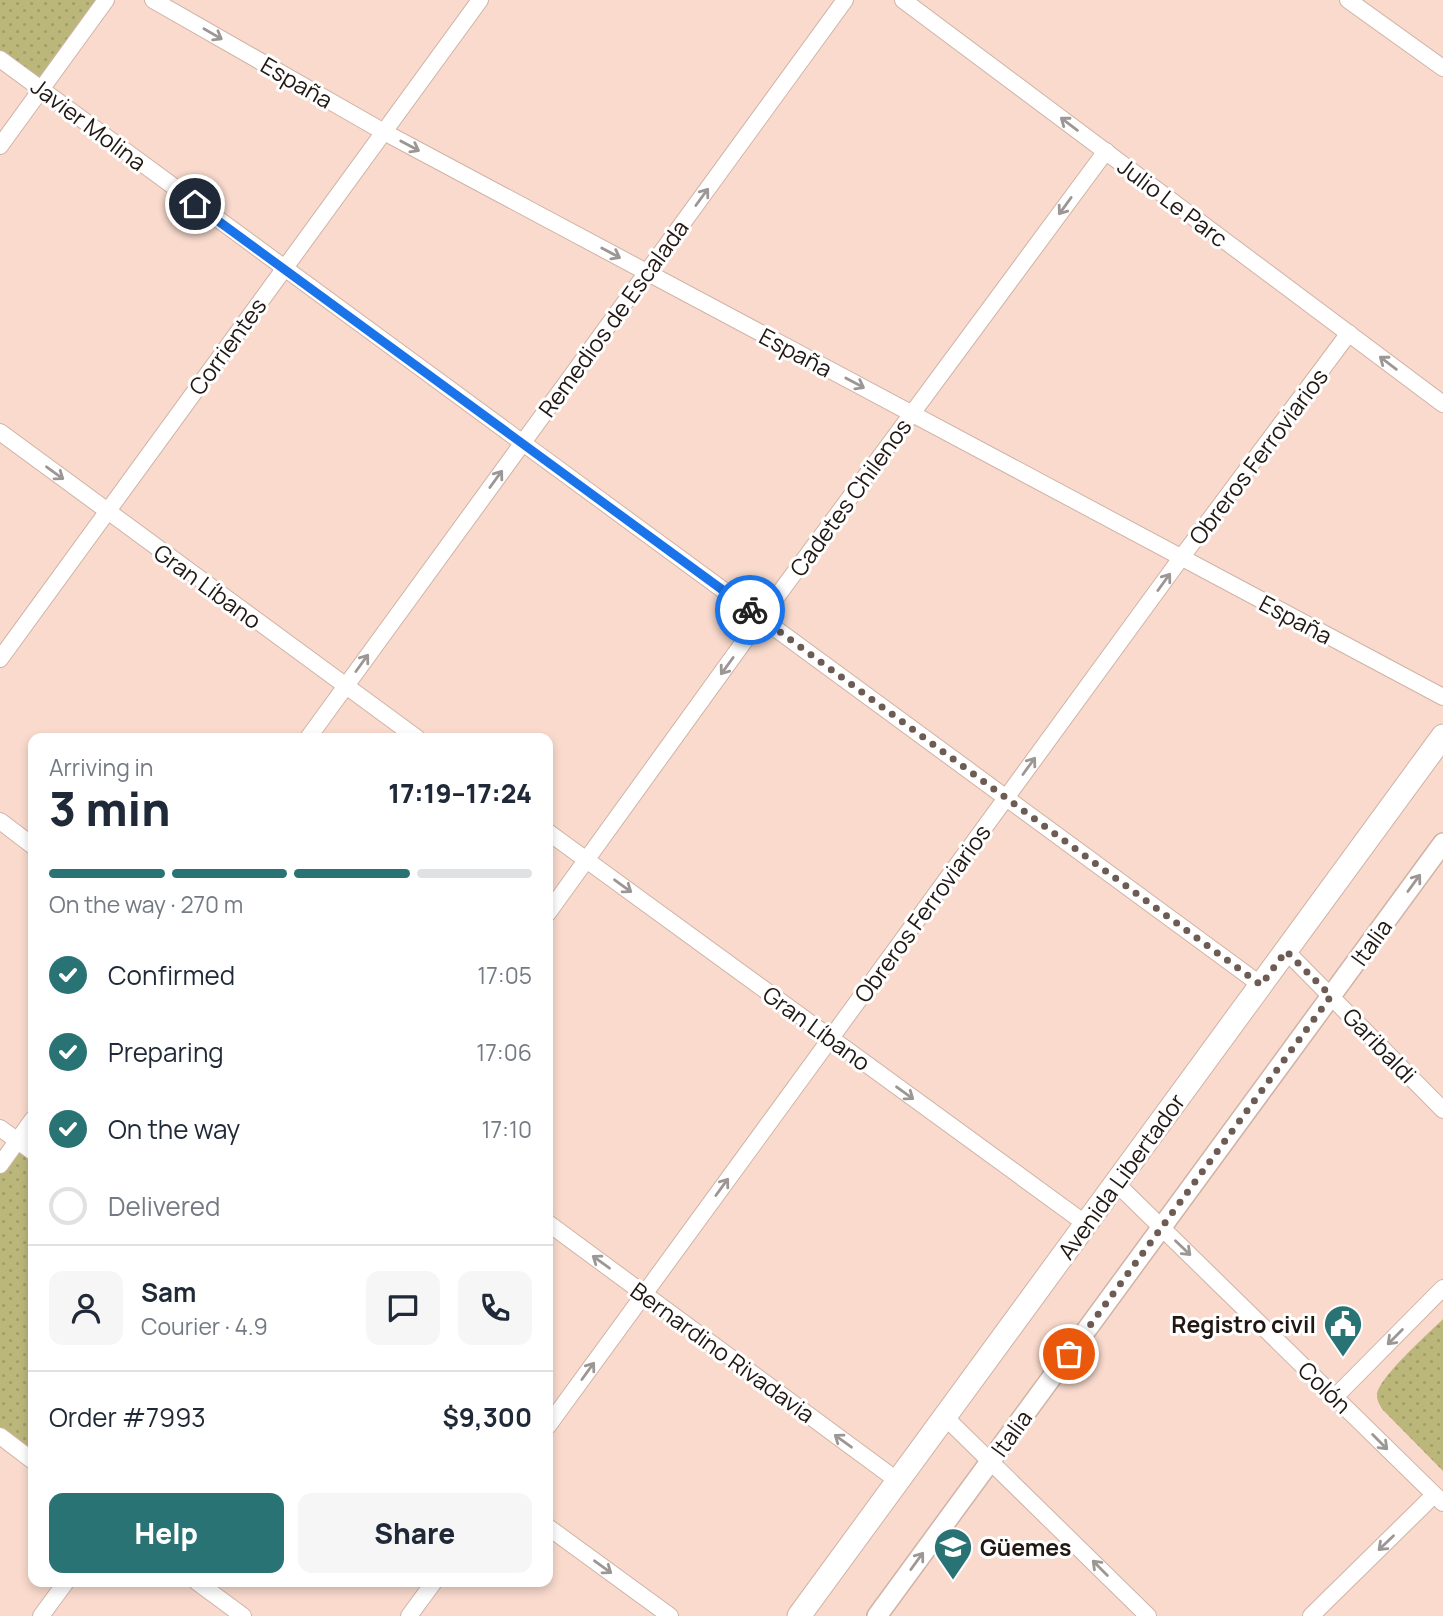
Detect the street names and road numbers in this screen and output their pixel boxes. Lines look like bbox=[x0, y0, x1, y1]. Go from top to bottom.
street label: España bbox=[255, 49, 339, 115]
street label: Javier Molina bbox=[25, 70, 153, 178]
street label: Julio Le Parc bbox=[1111, 150, 1235, 254]
street label: Remedios de Escalada bbox=[531, 213, 695, 423]
street label: Corrientes bbox=[181, 291, 273, 401]
street label: España bbox=[754, 320, 838, 384]
street label: Obreros Ferroviarios bbox=[1181, 361, 1335, 551]
street label: Cadetes Chilenos bbox=[782, 411, 918, 583]
street label: Gran Líbano bbox=[148, 536, 268, 636]
street label: España bbox=[1254, 587, 1338, 651]
street label: Obreros Ferroviarios bbox=[846, 817, 998, 1009]
street label: Italia bbox=[1343, 912, 1399, 972]
street label: Gran Líbano bbox=[757, 978, 877, 1078]
street label: Garibaldi bbox=[1336, 1000, 1424, 1090]
street label: Avenida Libertador bbox=[1050, 1087, 1192, 1265]
street label: Bernardino Rivadavia bbox=[624, 1274, 822, 1430]
street label: Colón bbox=[1291, 1354, 1359, 1420]
street label: Italia bbox=[983, 1403, 1039, 1463]

